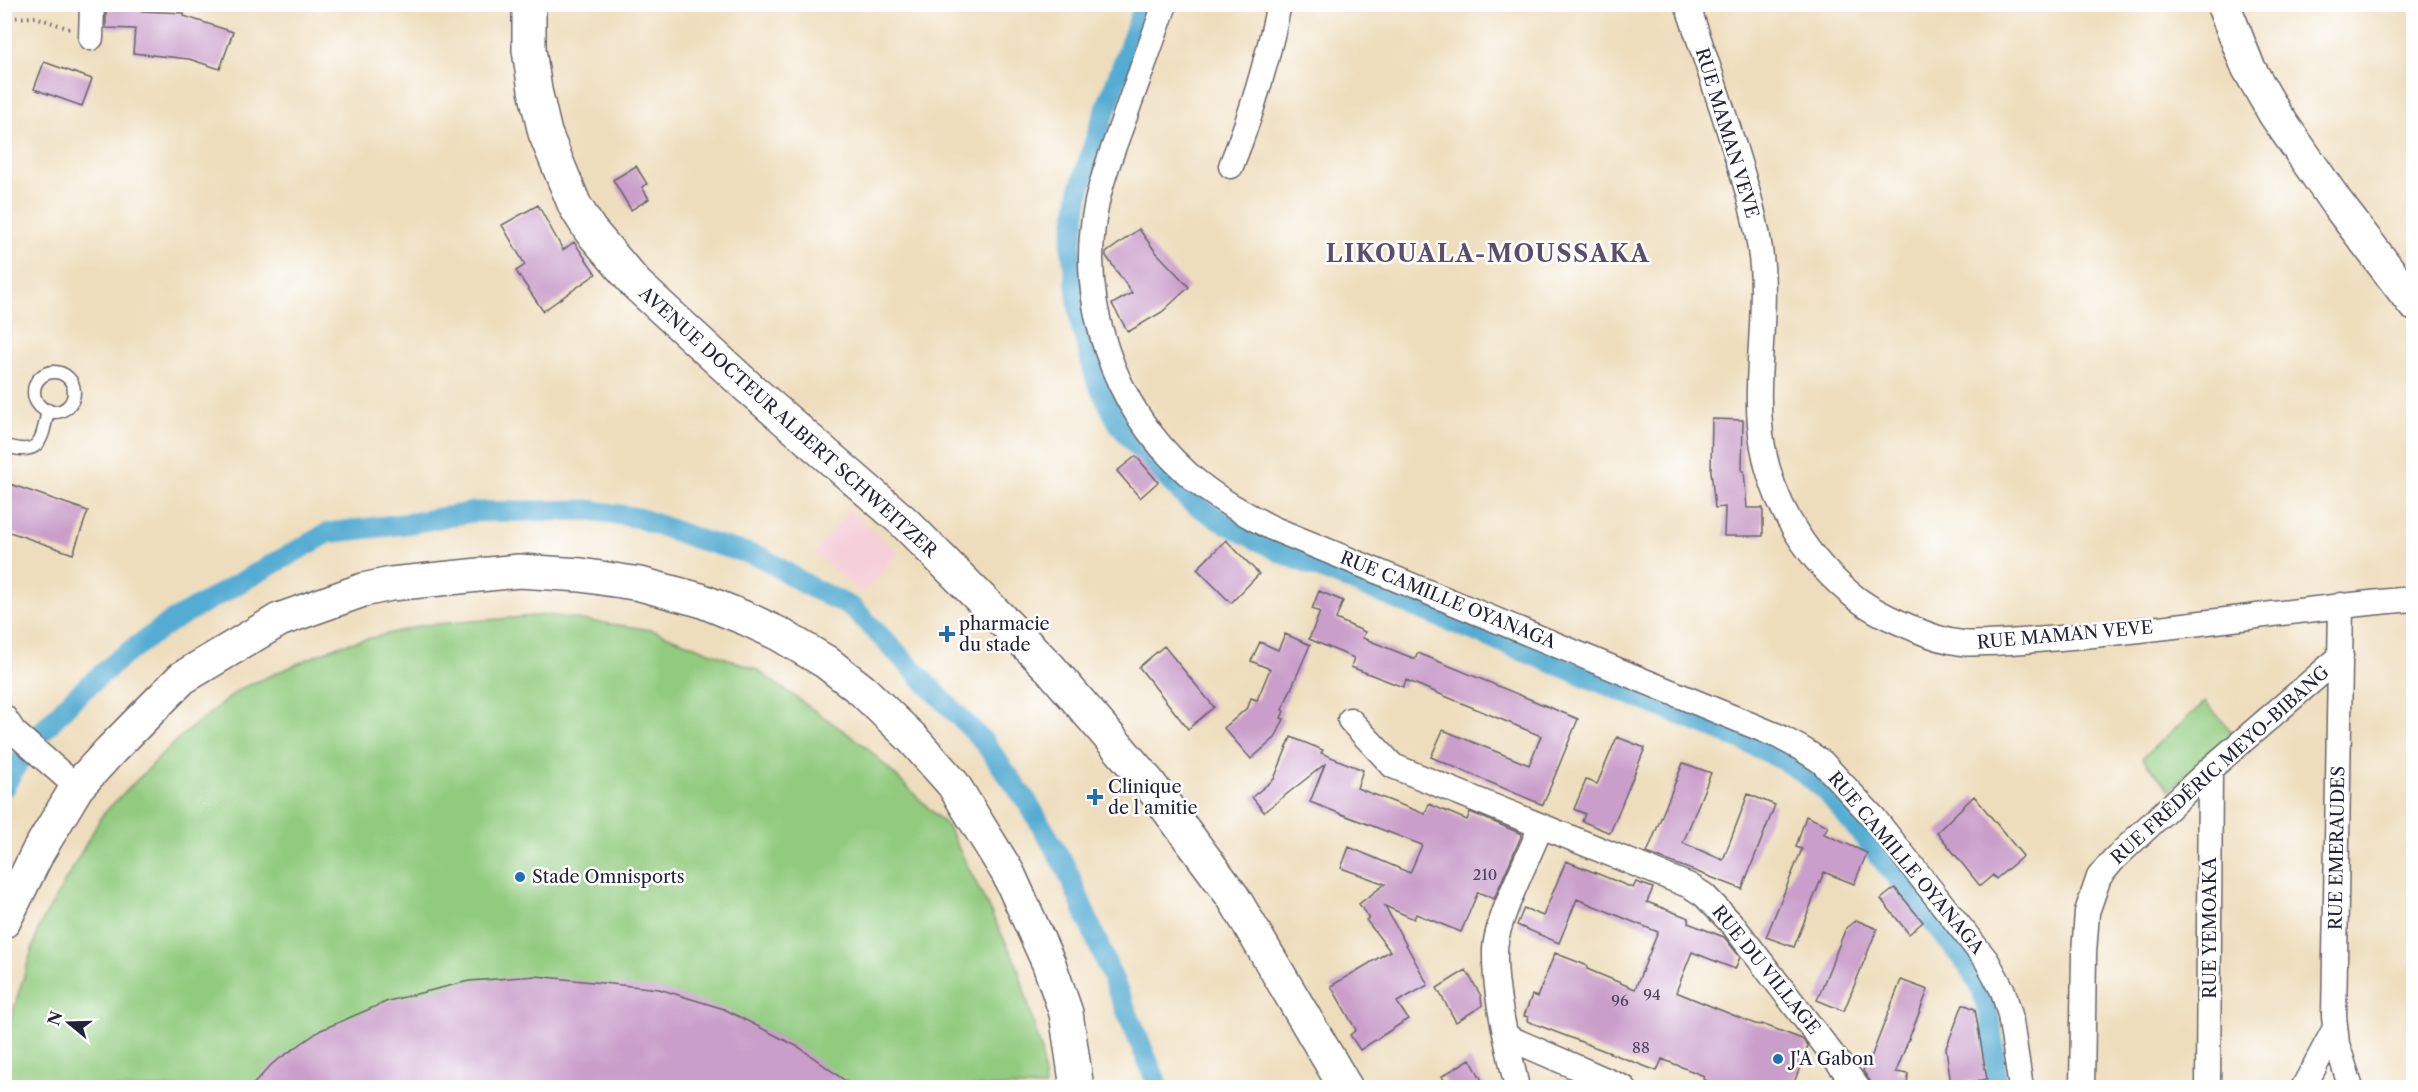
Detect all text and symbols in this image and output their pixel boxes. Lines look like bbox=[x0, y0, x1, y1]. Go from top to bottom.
street label: RUE MAMAN VEVE bbox=[1691, 45, 1763, 221]
district label: LIKOUALA-MOUSSAKA bbox=[1326, 239, 1650, 268]
street label: AVENUE DOCTEUR ALBERT SCHWEITZER bbox=[634, 281, 942, 562]
street label: RUE CAMILLE OYANAGA bbox=[1337, 547, 1560, 654]
place label: pharmacie du stade bbox=[959, 613, 1050, 656]
street label: RUE MAMAN VEVE bbox=[1976, 616, 2154, 654]
marker: pharmacie du stade bbox=[940, 627, 954, 641]
street label: RUE FRÉDÉRIC MEYO-BIBANG bbox=[2106, 660, 2334, 869]
street label: RUE EMERAUDES bbox=[2325, 766, 2349, 930]
street label: RUE CAMILLE OYANAGA bbox=[1823, 767, 1989, 959]
place label: Clinique de l amitie bbox=[1108, 776, 1198, 819]
marker: Clinique de l amitie bbox=[1086, 788, 1104, 806]
street label: RUE YEMOAKA bbox=[2199, 857, 2221, 999]
house number: 210 bbox=[1473, 865, 1497, 884]
place label: Stade Omnisports bbox=[532, 866, 685, 888]
marker: Stade Omnisports bbox=[513, 870, 527, 884]
street label: RUE DU VILLAGE bbox=[1707, 901, 1825, 1039]
house number: 94 bbox=[1643, 985, 1661, 1004]
house number: 96 bbox=[1611, 991, 1629, 1010]
north arrow bbox=[39, 993, 99, 1053]
text: N bbox=[43, 1008, 67, 1028]
house number: 88 bbox=[1632, 1038, 1650, 1057]
place label: J'A Gabon bbox=[1787, 1048, 1874, 1070]
marker: J'A Gabon bbox=[1771, 1052, 1785, 1066]

